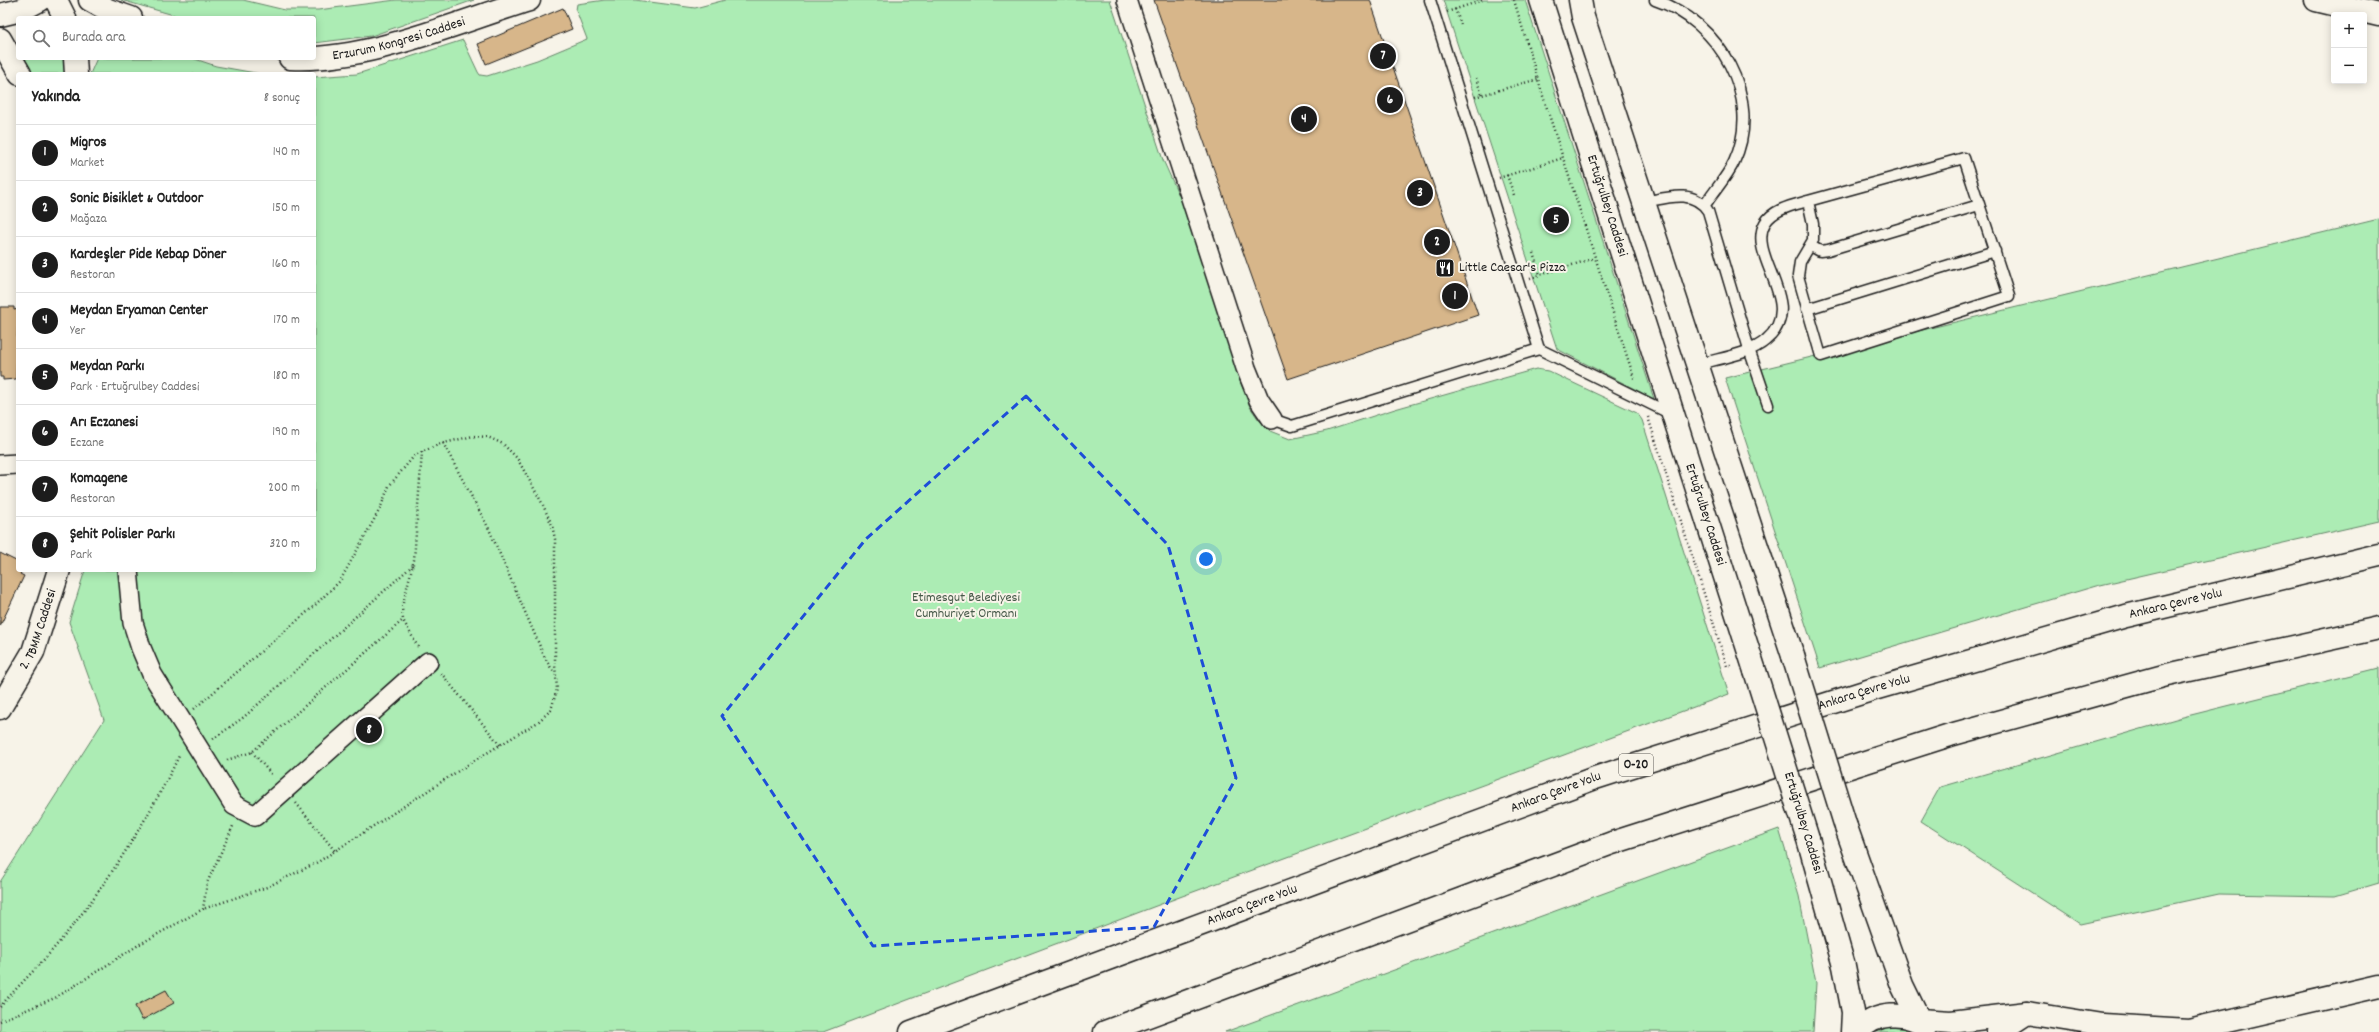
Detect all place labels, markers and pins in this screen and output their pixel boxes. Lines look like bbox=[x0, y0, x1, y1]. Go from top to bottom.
pin: 7 bbox=[1370, 41, 1396, 71]
pin: 6 bbox=[1377, 85, 1403, 115]
pin: 4 bbox=[1291, 104, 1317, 134]
pin: 3 bbox=[1407, 178, 1433, 208]
pin: 5 bbox=[1543, 205, 1569, 235]
pin: 2 bbox=[1424, 227, 1450, 257]
restaurant icon: Little Caesar's Pizza bbox=[1434, 257, 1456, 279]
place label: Little Caesar's Pizza bbox=[1459, 258, 1566, 278]
pin: 1 bbox=[1442, 281, 1468, 311]
pin: 8 bbox=[356, 715, 382, 745]

